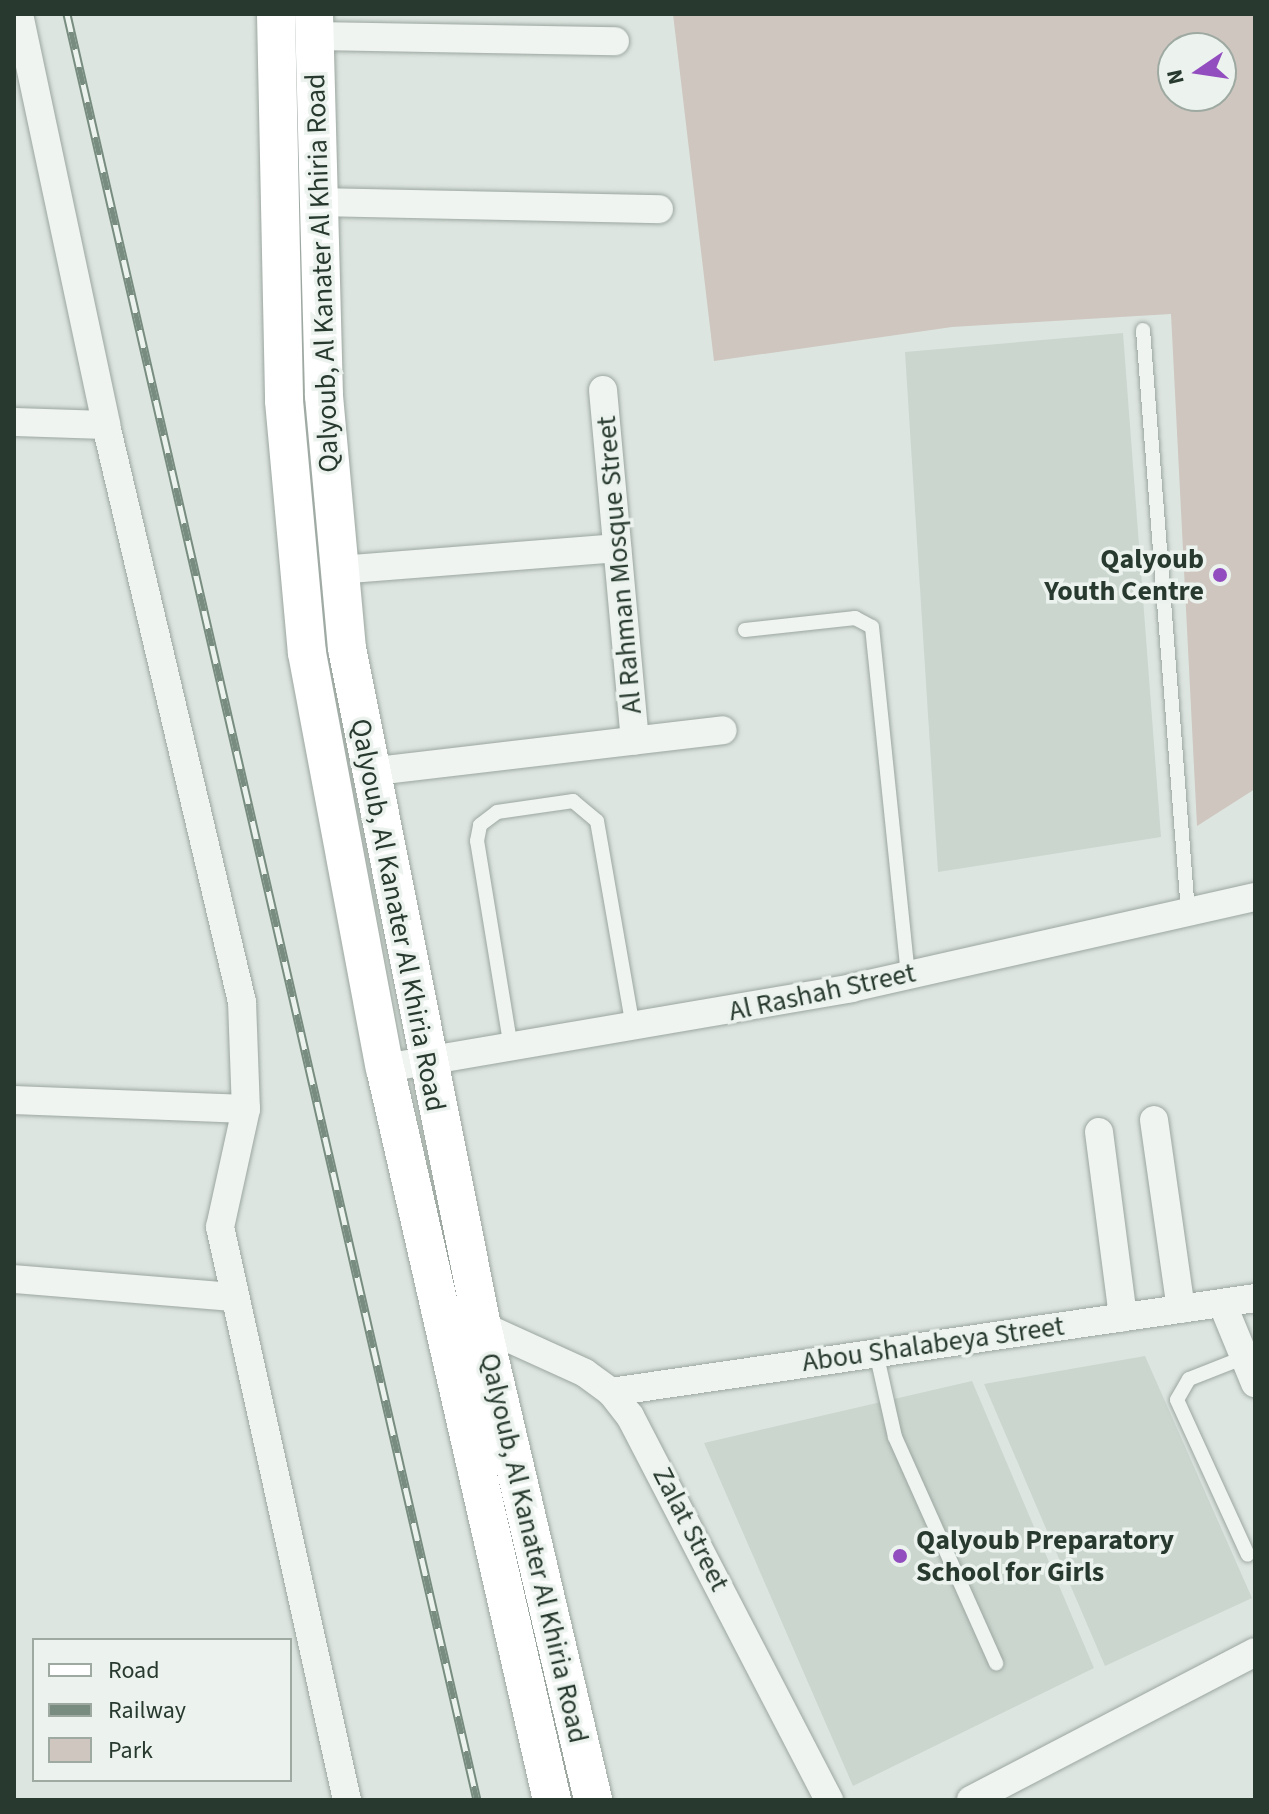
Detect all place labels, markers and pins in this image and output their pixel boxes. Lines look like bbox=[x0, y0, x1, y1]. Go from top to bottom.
place label: Qalyoub Youth Centre bbox=[1044, 542, 1204, 608]
marker: Qalyoub Youth Centre bbox=[1211, 566, 1229, 584]
place label: Qalyoub Preparatory School for Girls bbox=[916, 1523, 1174, 1589]
marker: Qalyoub Preparatory School for Girls bbox=[891, 1547, 909, 1565]

